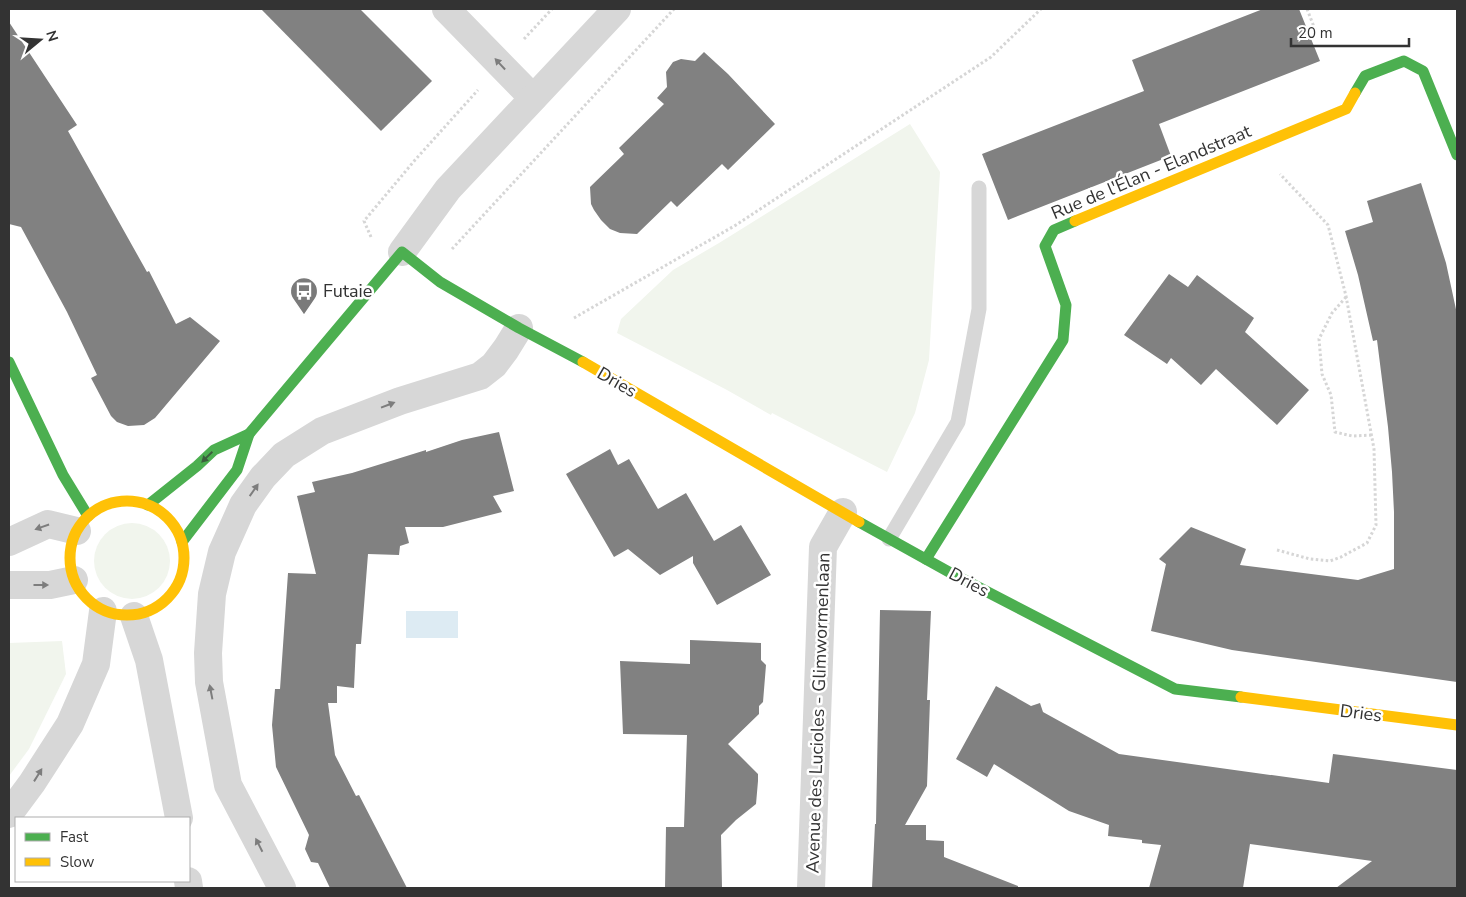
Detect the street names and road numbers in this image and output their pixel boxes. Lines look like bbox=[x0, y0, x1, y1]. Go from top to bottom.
street label: Rue de l'Élan - Elandstraat bbox=[1047, 119, 1255, 225]
street label: Dries bbox=[593, 361, 641, 403]
street label: Avenue des Lucioles - Glimwormenlaan bbox=[800, 552, 836, 874]
street label: Dries bbox=[945, 561, 993, 603]
street label: Dries bbox=[1339, 699, 1383, 727]

